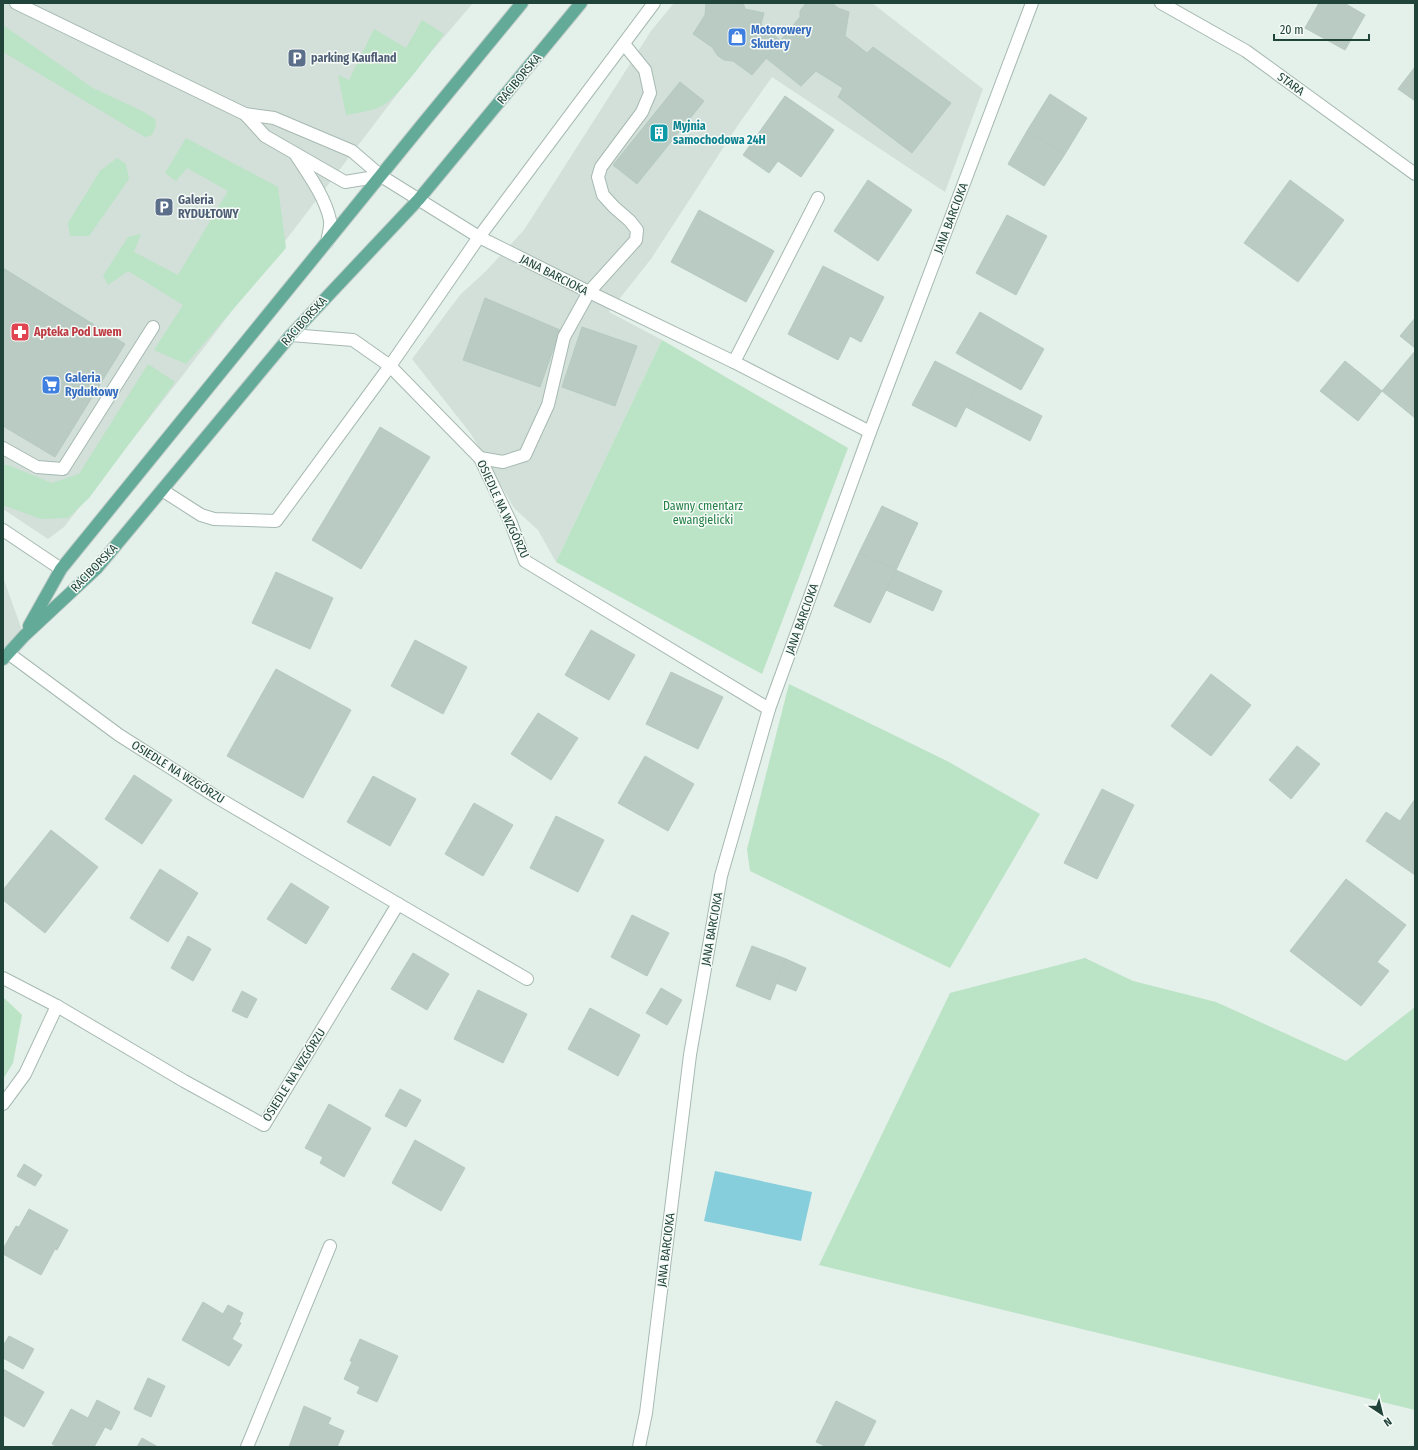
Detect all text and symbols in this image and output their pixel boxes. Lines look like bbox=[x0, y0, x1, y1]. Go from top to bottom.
scale bar bbox=[1274, 16, 1369, 42]
place label: Motorowery Skutery bbox=[751, 23, 812, 51]
text: 20 m bbox=[1280, 23, 1304, 37]
shop icon: Motorowery Skutery bbox=[726, 26, 748, 48]
parking icon: parking Kaufland bbox=[286, 47, 308, 69]
place label: parking Kaufland bbox=[311, 51, 397, 65]
street label: RACIBORSKA bbox=[494, 51, 544, 107]
street label: STARA bbox=[1275, 70, 1308, 99]
place label: Myjnia samochodowa 24H bbox=[673, 119, 766, 147]
building icon: Myjnia samochodowa 24H bbox=[648, 122, 670, 144]
street label: JANA BARCIOKA bbox=[931, 180, 971, 255]
place label: Galeria RYDUŁTOWY bbox=[178, 193, 239, 221]
parking icon: Galeria RYDUŁTOWY bbox=[153, 196, 175, 218]
street label: JANA BARCIOKA bbox=[518, 252, 591, 298]
street label: RACIBORSKA bbox=[278, 293, 330, 348]
pharmacy icon: Apteka Pod Lwem bbox=[9, 321, 31, 343]
place label: Apteka Pod Lwem bbox=[33, 325, 122, 339]
place label: Galeria Rydułtowy bbox=[65, 371, 119, 399]
supermarket icon: Galeria Rydułtowy bbox=[40, 374, 62, 396]
street label: OSIEDLE NA WZGÓRZU bbox=[474, 457, 533, 560]
park label: Dawny cmentarz ewangielicki bbox=[663, 499, 743, 527]
street label: RACIBORSKA bbox=[68, 541, 121, 595]
street label: JANA BARCIOKA bbox=[783, 581, 822, 656]
street label: OSIEDLE NA WZGÓRZU bbox=[129, 737, 228, 806]
street label: JANA BARCIOKA bbox=[699, 890, 725, 967]
street label: OSIEDLE NA WZGÓRZU bbox=[259, 1025, 328, 1124]
street label: JANA BARCIOKA bbox=[655, 1211, 678, 1288]
north arrow bbox=[1362, 1394, 1402, 1434]
text: N bbox=[1381, 1415, 1394, 1429]

